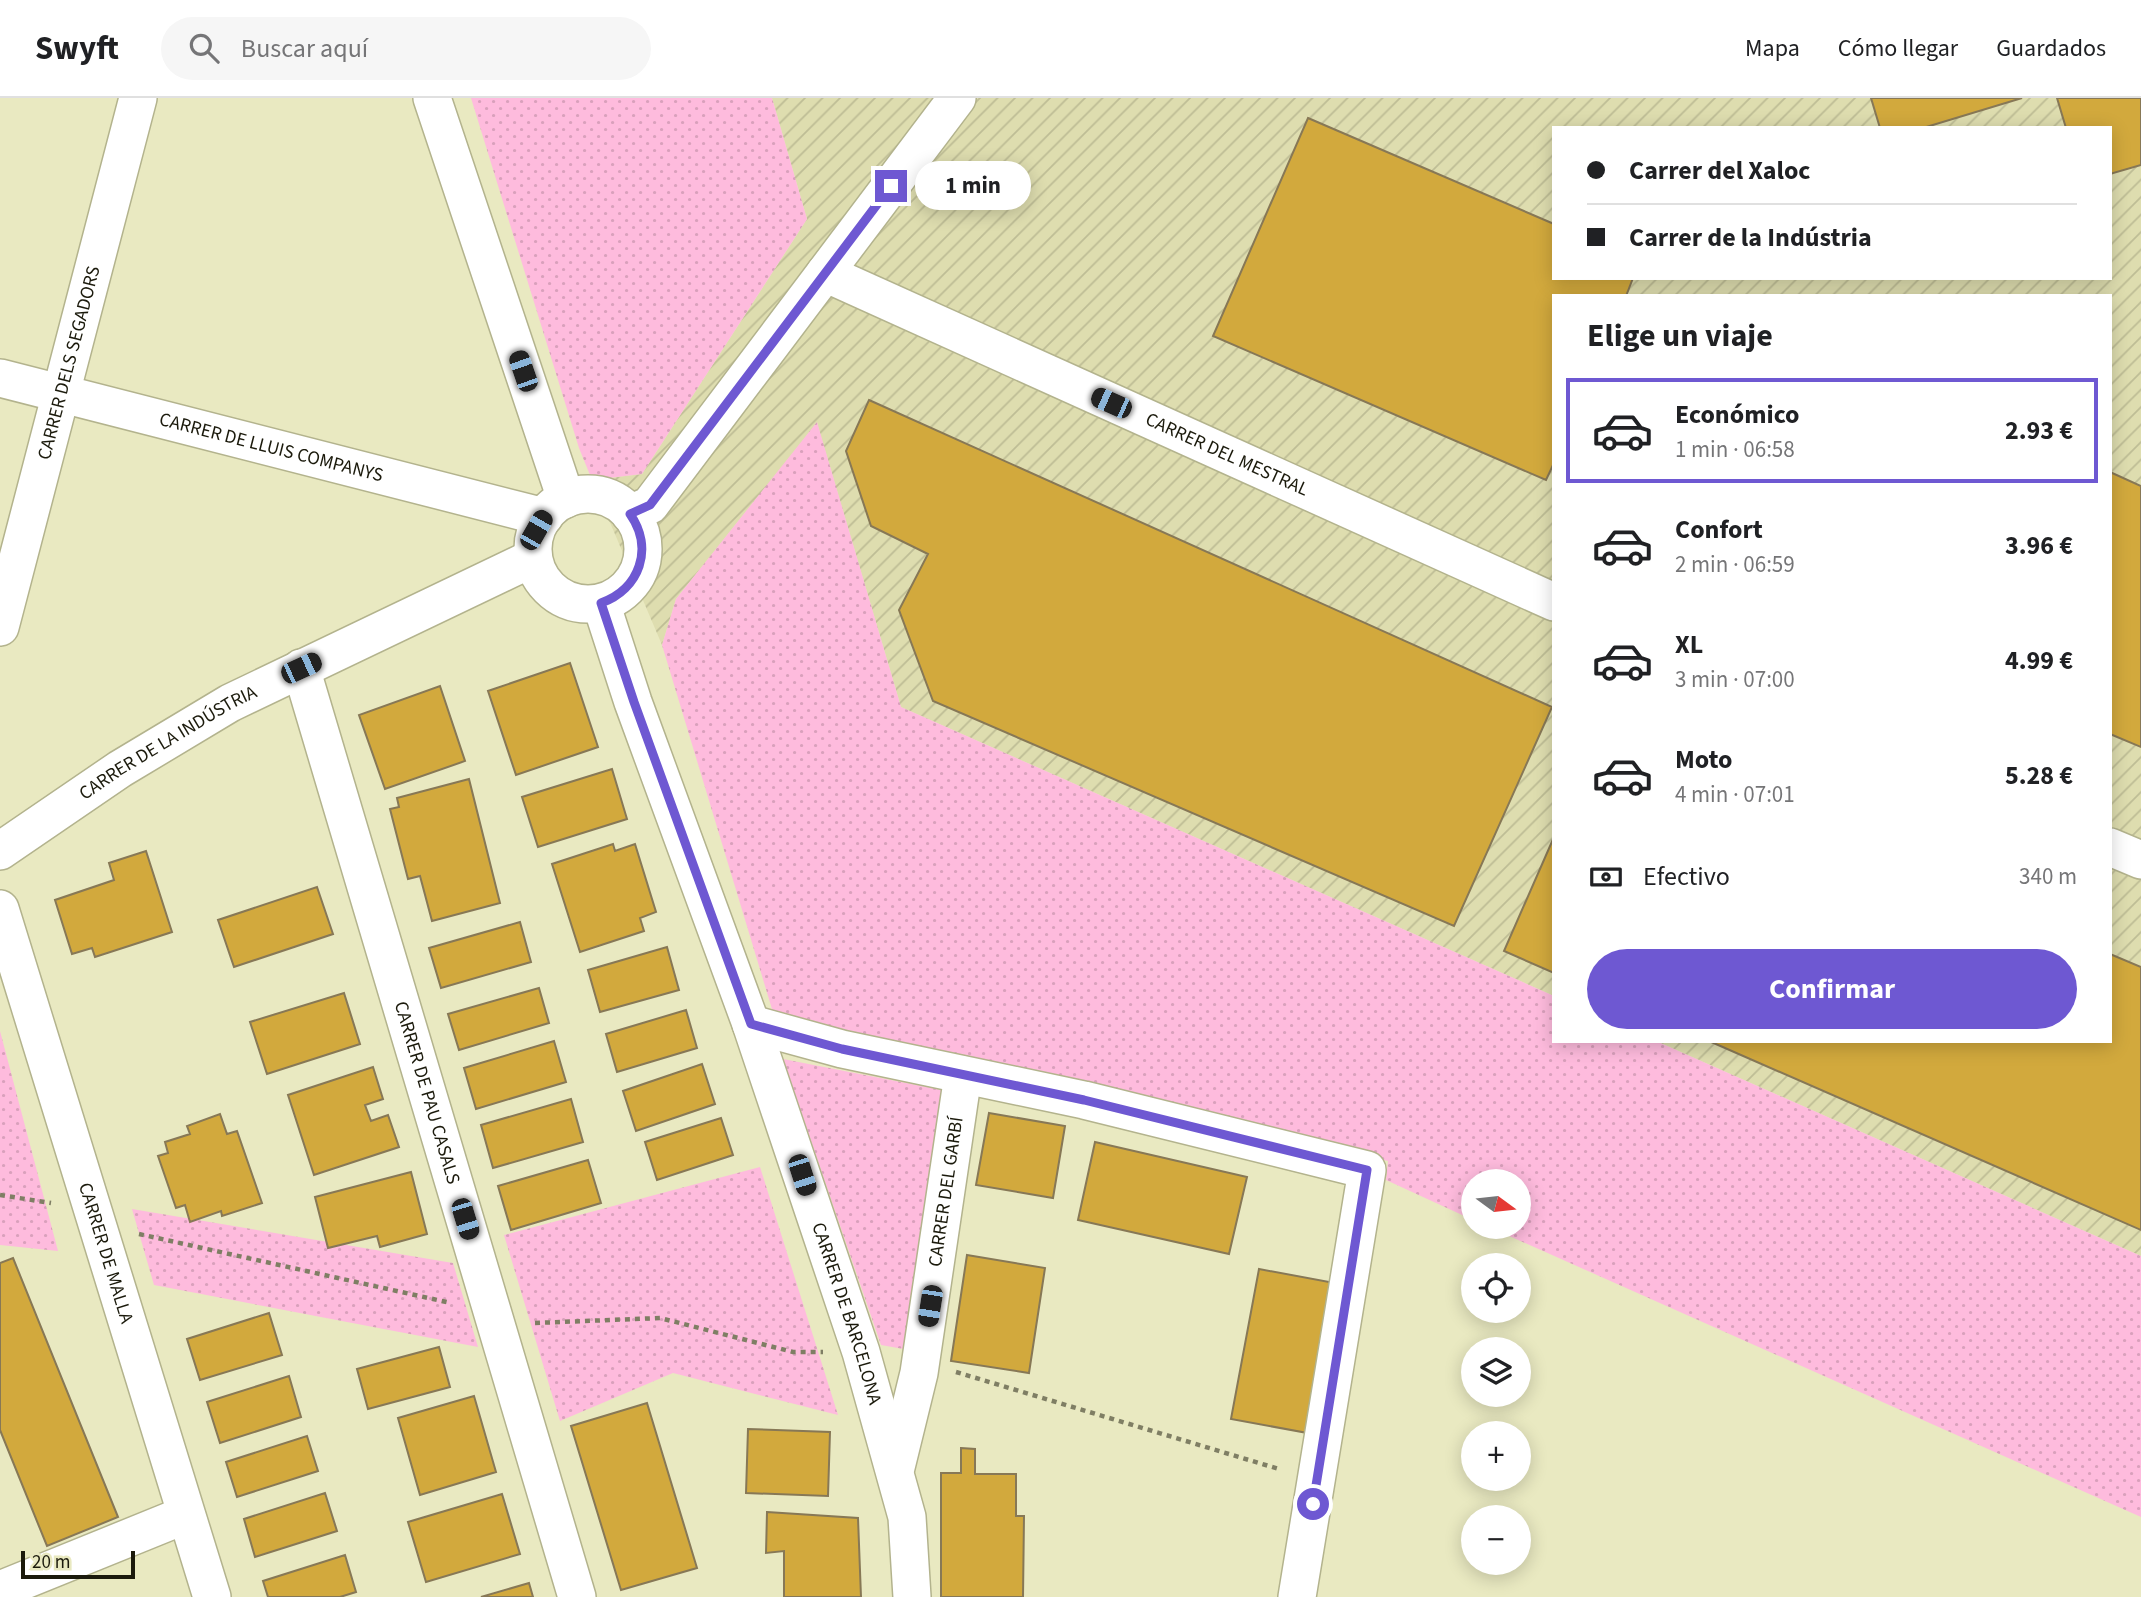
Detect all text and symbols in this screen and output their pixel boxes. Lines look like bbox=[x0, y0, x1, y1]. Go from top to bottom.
search box bbox=[161, 17, 651, 80]
text: Swyft bbox=[35, 25, 119, 72]
icon: search bbox=[185, 29, 223, 67]
text: Buscar aquí bbox=[241, 30, 368, 67]
text: Mapa bbox=[1745, 31, 1800, 66]
text: Cómo llegar bbox=[1838, 31, 1958, 66]
text: Guardados bbox=[1996, 31, 2106, 66]
text: Carrer del Xaloc bbox=[1629, 152, 1811, 189]
callout: 1 min bbox=[916, 162, 1031, 210]
text: 1 min bbox=[945, 169, 1001, 202]
route end bbox=[875, 170, 907, 202]
text: Carrer de la Indústria bbox=[1629, 219, 1872, 256]
street label: CARRER DELS SEGADORS bbox=[31, 263, 107, 463]
text: Elige un viaje bbox=[1587, 313, 1773, 359]
car bbox=[507, 348, 540, 394]
car bbox=[1088, 385, 1135, 421]
text: Económico bbox=[1675, 396, 1800, 433]
icon: car bbox=[1591, 399, 1654, 462]
street label: CARRER DE LLUIS COMPANYS bbox=[156, 406, 386, 489]
street label: CARRER DEL MESTRAL bbox=[1141, 406, 1313, 503]
text: 2.93 € bbox=[2005, 412, 2073, 449]
text: 1 min · 06:58 bbox=[1675, 433, 1795, 466]
car bbox=[517, 507, 556, 553]
text: Confort bbox=[1675, 511, 1763, 548]
icon: car bbox=[1591, 514, 1654, 577]
text: 3.96 € bbox=[2005, 527, 2073, 564]
text: 2 min · 06:59 bbox=[1675, 548, 1795, 581]
text: XL bbox=[1675, 626, 1703, 663]
icon: car bbox=[1591, 629, 1654, 692]
text: 4.99 € bbox=[2005, 642, 2073, 679]
car bbox=[278, 650, 325, 686]
text: 3 min · 07:00 bbox=[1675, 663, 1795, 696]
street label: CARRER DE LA INDÚSTRIA bbox=[73, 678, 262, 807]
text: Moto bbox=[1675, 741, 1732, 778]
icon: car bbox=[1591, 744, 1654, 807]
text: 5.28 € bbox=[2005, 757, 2073, 794]
text: 4 min · 07:01 bbox=[1675, 778, 1795, 811]
icon: cash bbox=[1587, 858, 1625, 896]
text: Efectivo bbox=[1643, 858, 1730, 895]
text: 340 m bbox=[2019, 860, 2077, 893]
button: Confirmar bbox=[1587, 949, 2077, 1029]
street label: CARRER DE PAU CASALS bbox=[387, 998, 467, 1187]
street label: CARRER DEL GARBÍ bbox=[921, 1114, 970, 1268]
car bbox=[786, 1152, 819, 1198]
north arrow bbox=[1461, 1169, 1531, 1239]
map controls bbox=[1461, 1169, 1531, 1575]
street label: CARRER DE MALLA bbox=[72, 1179, 141, 1327]
car bbox=[449, 1196, 482, 1242]
street label: CARRER DE BARCELONA bbox=[805, 1219, 889, 1408]
button: locate bbox=[1461, 1253, 1531, 1323]
car bbox=[917, 1284, 944, 1328]
button: layers bbox=[1461, 1337, 1531, 1407]
button: + bbox=[1461, 1421, 1531, 1491]
route start bbox=[1297, 1488, 1329, 1520]
button: − bbox=[1461, 1505, 1531, 1575]
scale bar bbox=[21, 1548, 135, 1580]
text: 20 m bbox=[32, 1549, 70, 1576]

